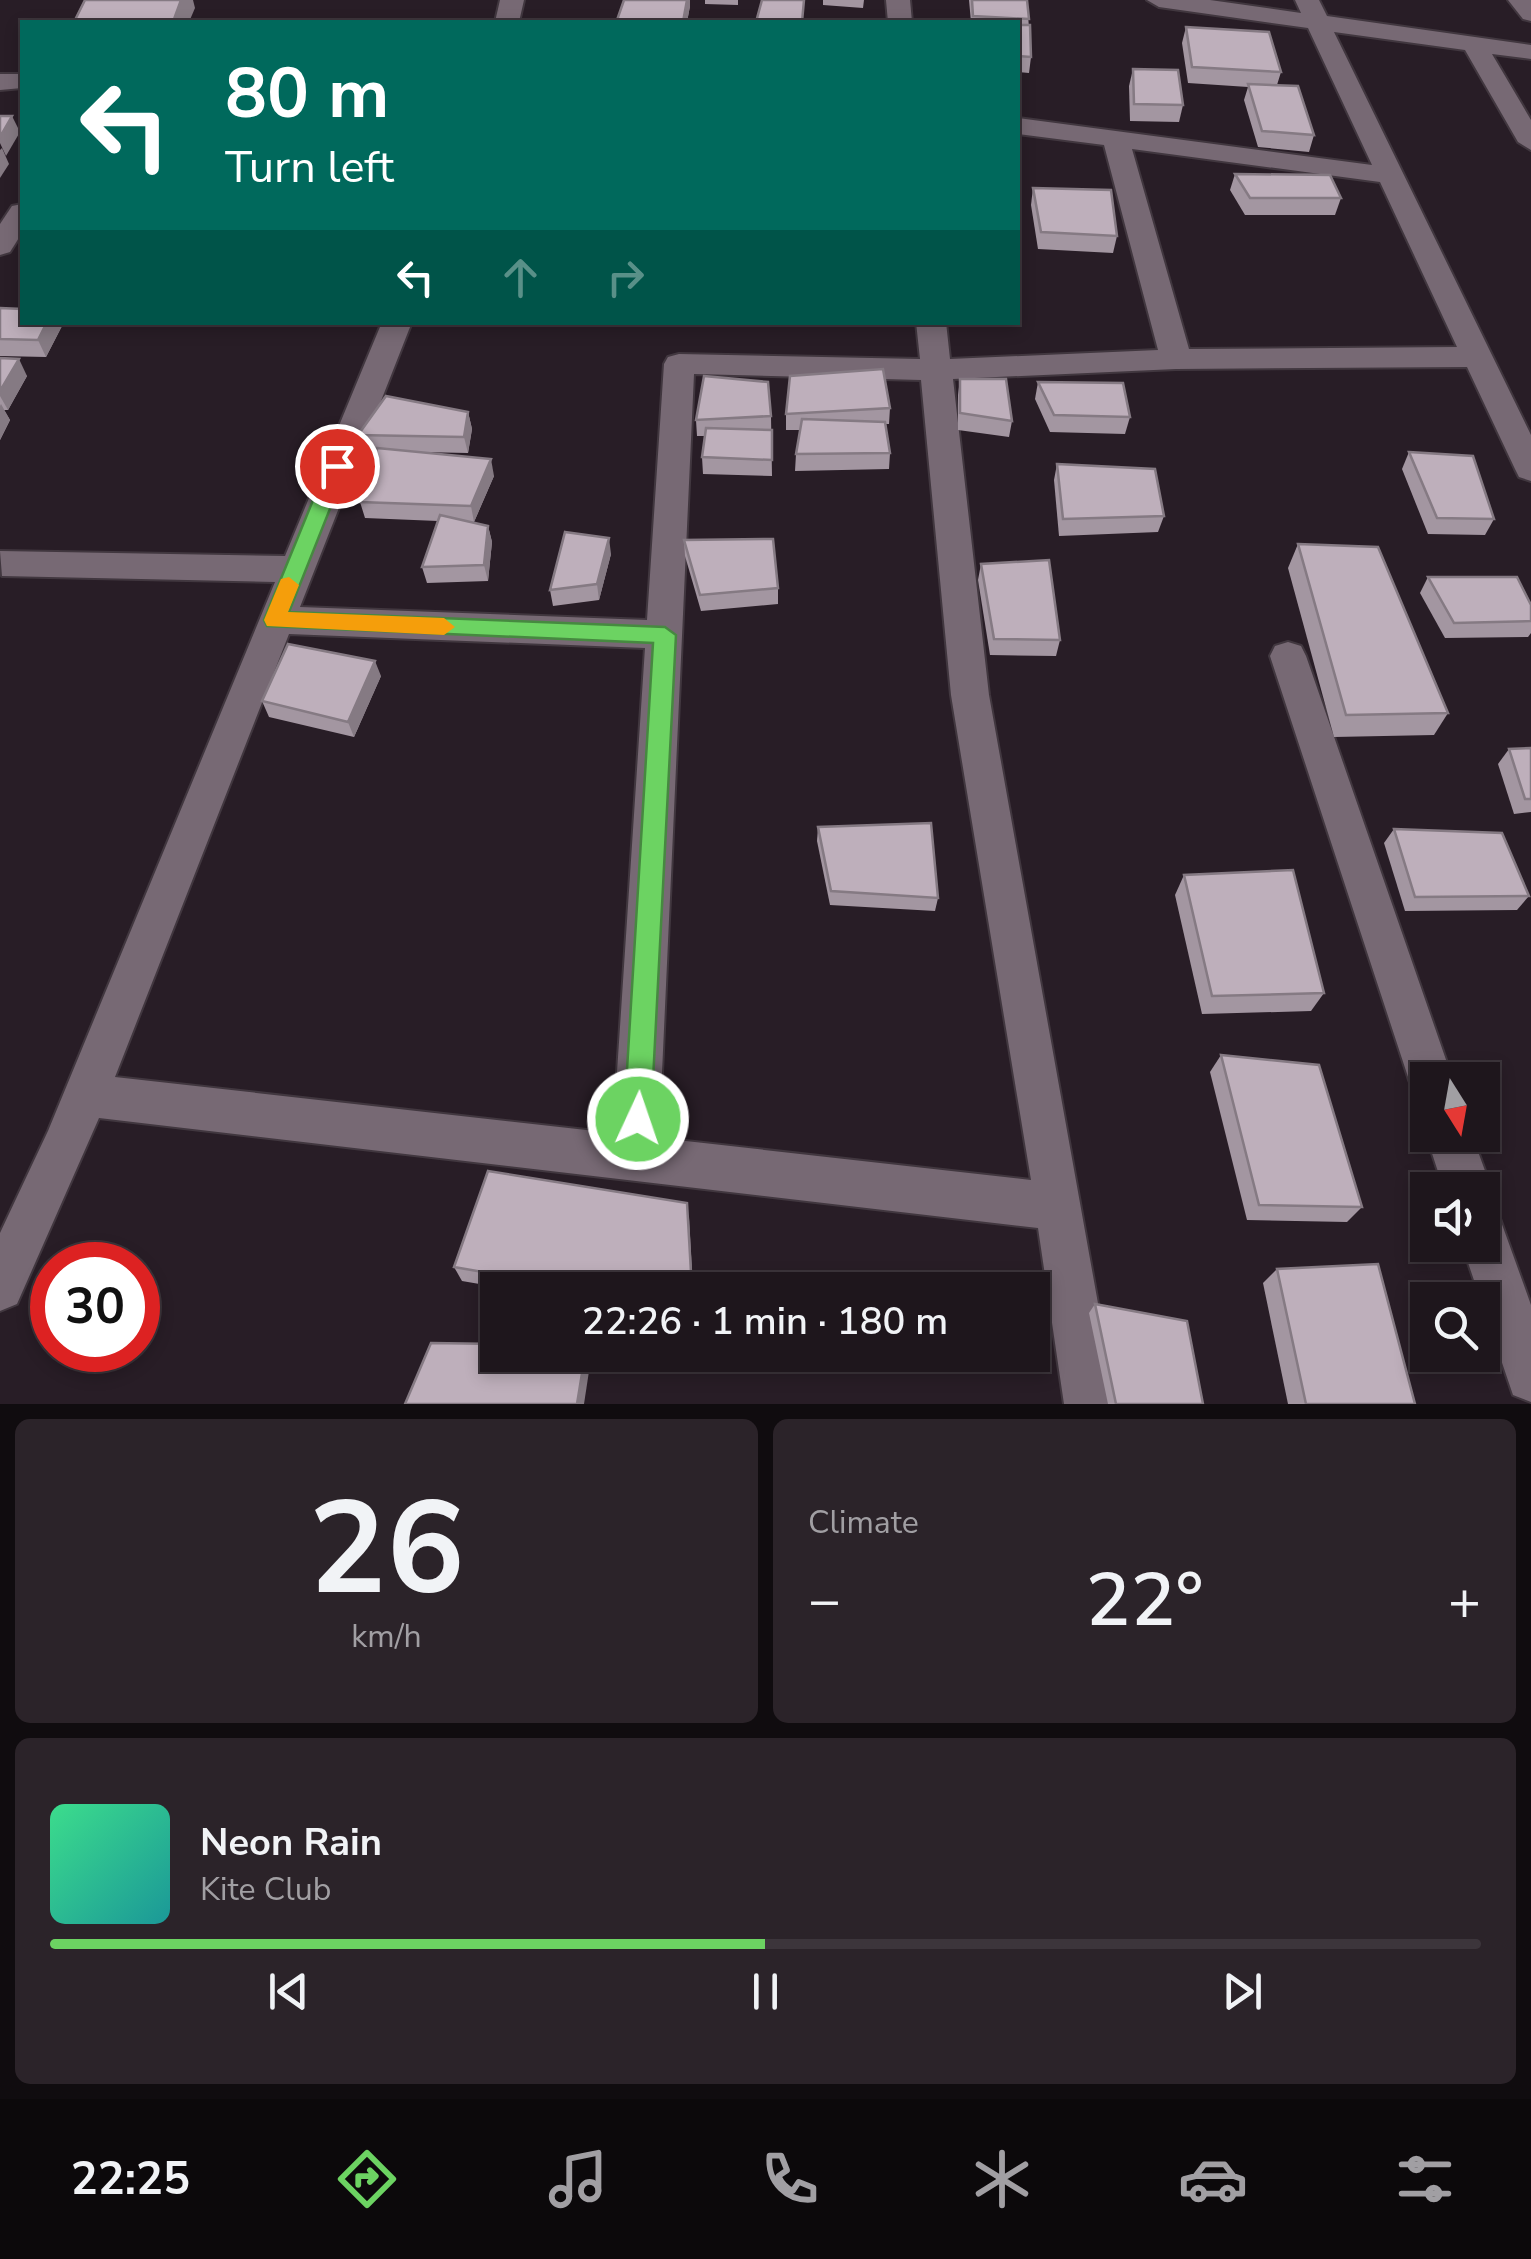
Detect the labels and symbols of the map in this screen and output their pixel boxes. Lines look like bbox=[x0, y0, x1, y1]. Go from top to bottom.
pin bbox=[295, 424, 380, 509]
north arrow bbox=[1410, 1062, 1500, 1152]
position arrow bbox=[586, 1067, 690, 1171]
speed limit sign: 30 bbox=[30, 1242, 160, 1372]

